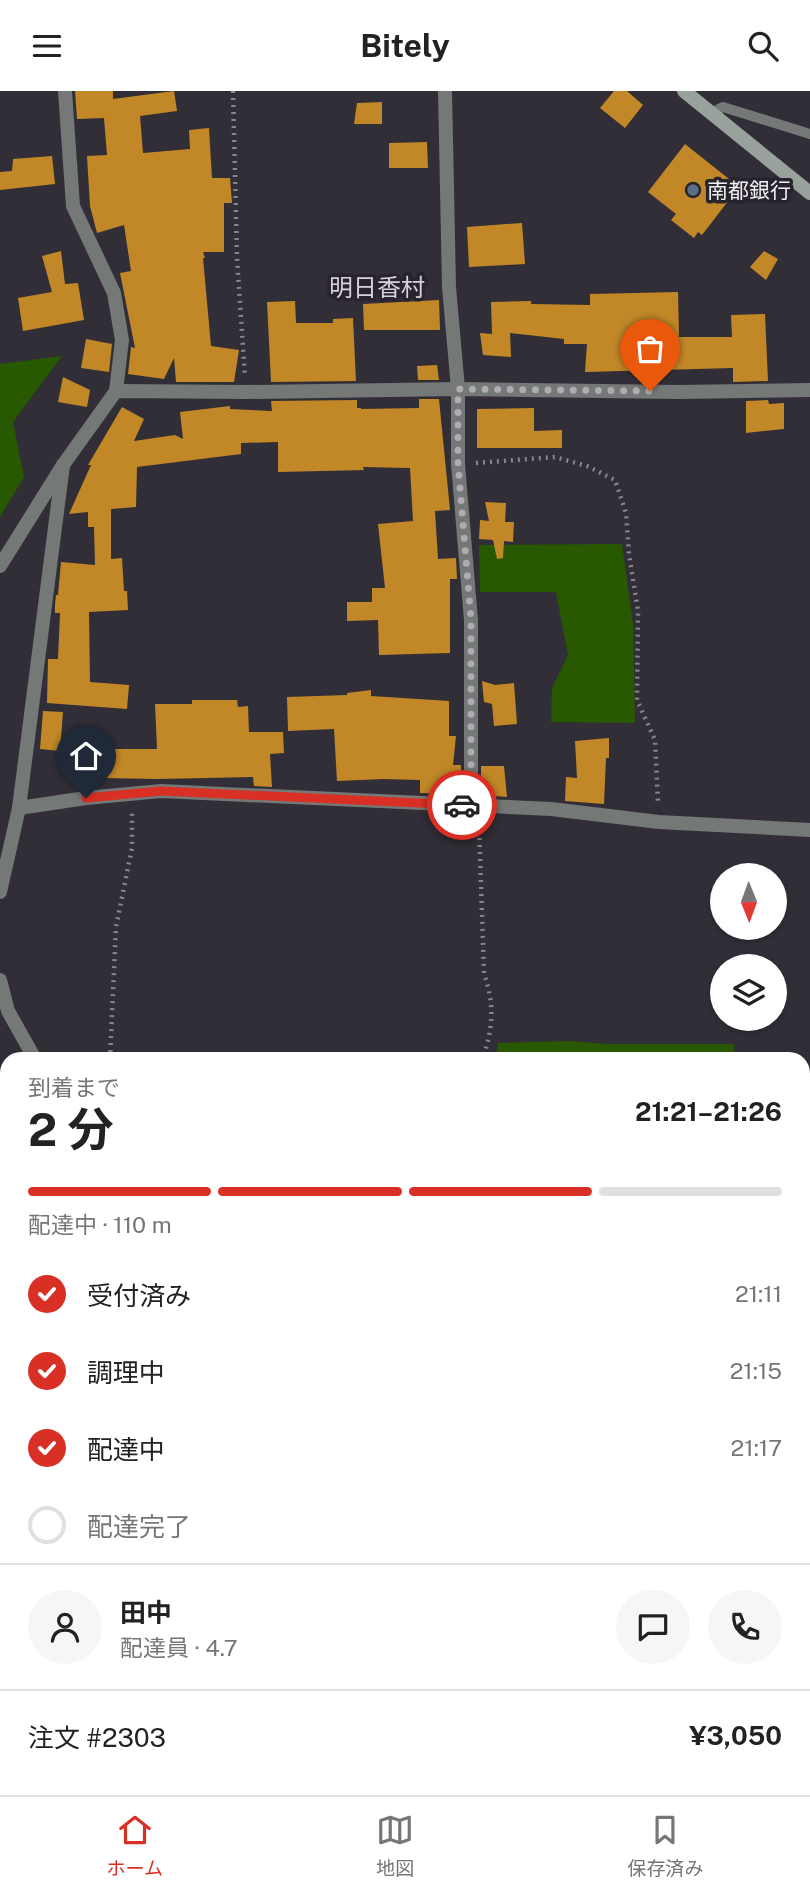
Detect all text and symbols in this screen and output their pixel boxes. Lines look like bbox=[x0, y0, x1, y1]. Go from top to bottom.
icon: menu bbox=[28, 27, 66, 65]
text: Bitely bbox=[360, 27, 450, 64]
icon: search bbox=[744, 27, 782, 65]
place label: 南都銀行 bbox=[707, 178, 791, 203]
marker: 南都銀行 bbox=[685, 182, 701, 198]
district label: 明日香村 bbox=[329, 273, 425, 301]
pin bbox=[620, 319, 680, 391]
icon: bag bbox=[631, 330, 669, 368]
pin bbox=[56, 726, 116, 798]
icon: home bbox=[67, 737, 105, 775]
courier bbox=[427, 770, 497, 840]
icon: car bbox=[443, 786, 481, 824]
north arrow bbox=[710, 863, 788, 940]
map controls bbox=[710, 863, 787, 1031]
button: layers bbox=[710, 954, 787, 1031]
text: 到着まで bbox=[28, 1074, 120, 1101]
text: 21:21–21:26 bbox=[635, 1096, 782, 1127]
text: 2 分 bbox=[28, 1102, 114, 1156]
text: 配達中 · 110 m bbox=[28, 1211, 172, 1238]
icon: check bbox=[28, 1275, 66, 1313]
text: 受付済み bbox=[87, 1280, 191, 1311]
text: 21:11 bbox=[735, 1280, 782, 1307]
icon: check bbox=[28, 1352, 66, 1390]
text: 調理中 bbox=[87, 1357, 165, 1388]
text: 21:15 bbox=[730, 1357, 782, 1384]
icon: check bbox=[28, 1429, 66, 1467]
text: 配達中 bbox=[87, 1434, 165, 1465]
text: 21:17 bbox=[731, 1434, 782, 1461]
text: 配達完了 bbox=[87, 1511, 191, 1542]
button: person bbox=[28, 1590, 102, 1664]
button: chat bbox=[616, 1590, 690, 1664]
button: phone bbox=[708, 1590, 782, 1664]
text: 田中 bbox=[120, 1597, 172, 1628]
text: 配達員 · 4.7 bbox=[120, 1634, 238, 1661]
text: ¥3,050 bbox=[689, 1720, 782, 1751]
text: 注文 #2303 bbox=[28, 1722, 166, 1753]
tab: ホーム bbox=[107, 1811, 163, 1880]
tab: 地図 bbox=[376, 1811, 414, 1880]
tab: 保存済み bbox=[627, 1811, 703, 1880]

